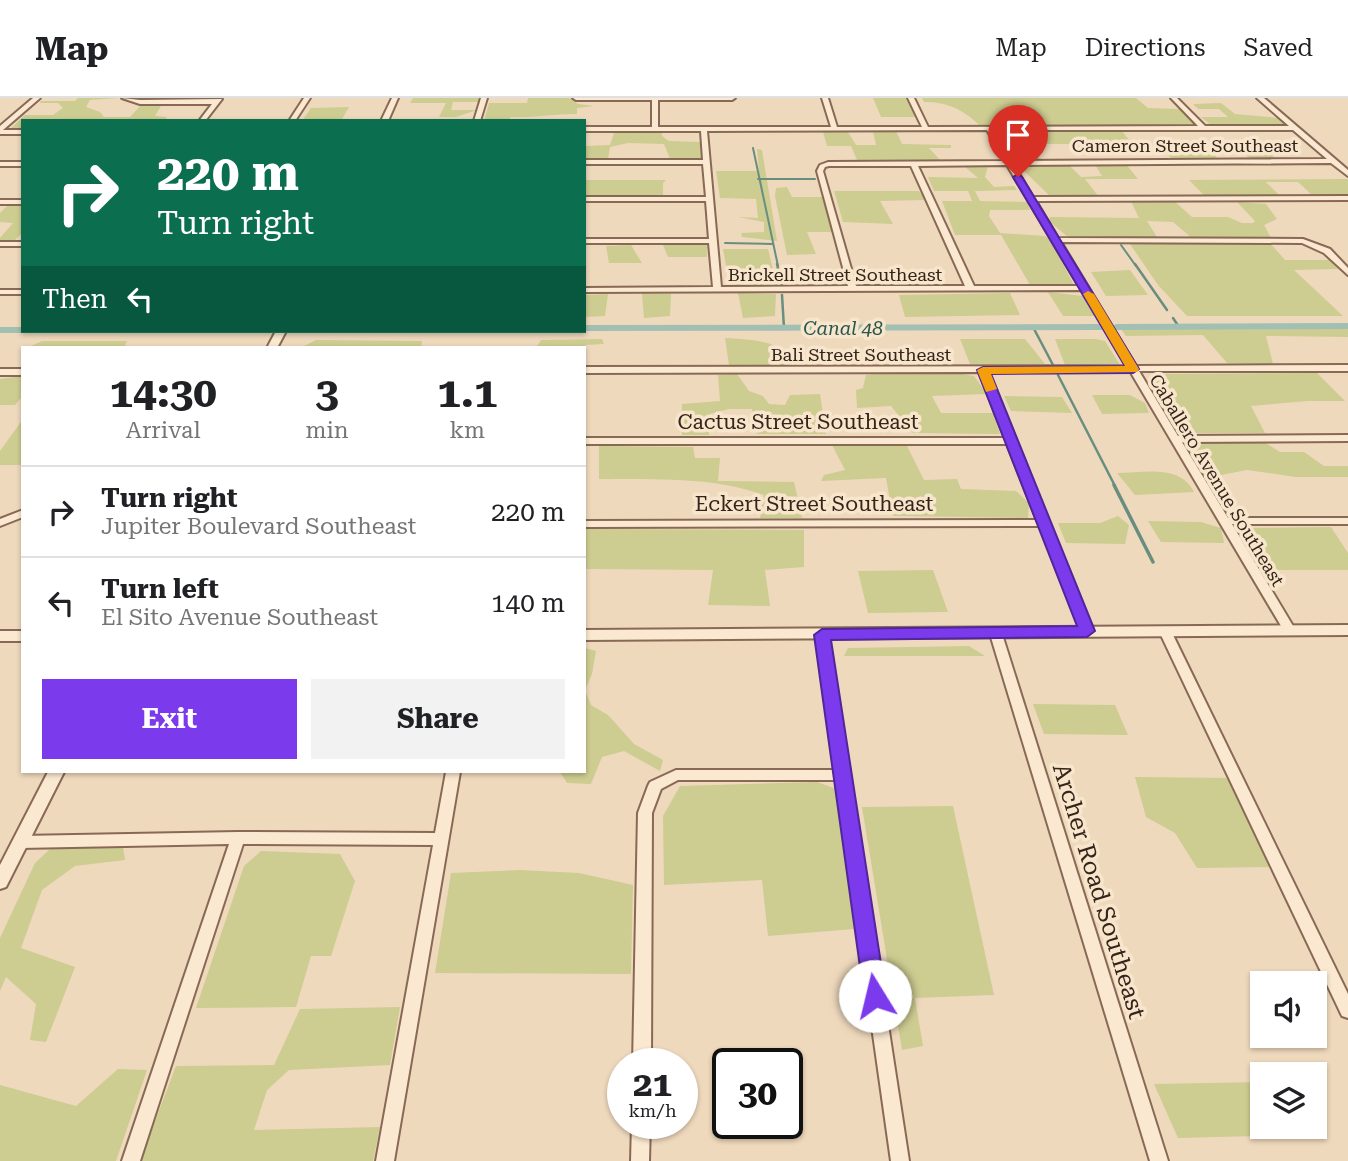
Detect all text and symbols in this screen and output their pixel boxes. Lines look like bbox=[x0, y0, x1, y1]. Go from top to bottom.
text: Map bbox=[35, 29, 109, 68]
text: Map bbox=[995, 34, 1047, 62]
text: Directions bbox=[1085, 34, 1205, 62]
text: Saved bbox=[1243, 34, 1313, 62]
pin bbox=[988, 105, 1048, 177]
icon: arrive bbox=[999, 116, 1037, 154]
street label: Cameron Street Southeast bbox=[1072, 135, 1299, 156]
text: 220 m bbox=[157, 145, 299, 202]
icon: right bbox=[42, 147, 133, 238]
text: Turn right bbox=[157, 204, 314, 242]
street label: Brickell Street Southeast bbox=[728, 264, 943, 285]
icon: left bbox=[121, 280, 159, 318]
text: Then bbox=[42, 284, 107, 314]
water label: Canal 48 bbox=[803, 317, 883, 340]
street label: Bali Street Southeast bbox=[771, 344, 952, 365]
text: 14:30 bbox=[110, 368, 217, 417]
text: 3 bbox=[315, 368, 339, 417]
text: 1.1 bbox=[437, 368, 497, 417]
street label: Caballero Avenue Southeast bbox=[1145, 370, 1289, 590]
street label: Cactus Street Southeast bbox=[677, 410, 919, 434]
text: Arrival bbox=[126, 417, 201, 444]
text: min bbox=[305, 417, 349, 444]
text: km bbox=[450, 417, 485, 444]
text: Turn right bbox=[101, 483, 237, 513]
street label: Eckert Street Southeast bbox=[695, 492, 933, 516]
icon: right bbox=[42, 493, 80, 531]
text: 220 m bbox=[491, 497, 565, 527]
text: Jupiter Boulevard Southeast bbox=[101, 513, 416, 540]
text: Turn left bbox=[101, 574, 219, 604]
icon: left bbox=[42, 584, 80, 622]
text: 140 m bbox=[491, 588, 565, 618]
text: El Sito Avenue Southeast bbox=[101, 604, 378, 631]
button: Exit bbox=[42, 679, 297, 759]
button: Share bbox=[311, 679, 565, 759]
street label: Archer Road Southeast bbox=[1047, 760, 1151, 1022]
position arrow bbox=[838, 959, 912, 1033]
map controls bbox=[1250, 971, 1327, 1139]
button: sound bbox=[1250, 971, 1327, 1048]
speed limit sign: 30 bbox=[712, 1048, 803, 1139]
button: layers bbox=[1250, 1062, 1327, 1139]
text: 21 bbox=[633, 1064, 672, 1105]
text: km/h bbox=[628, 1100, 677, 1121]

